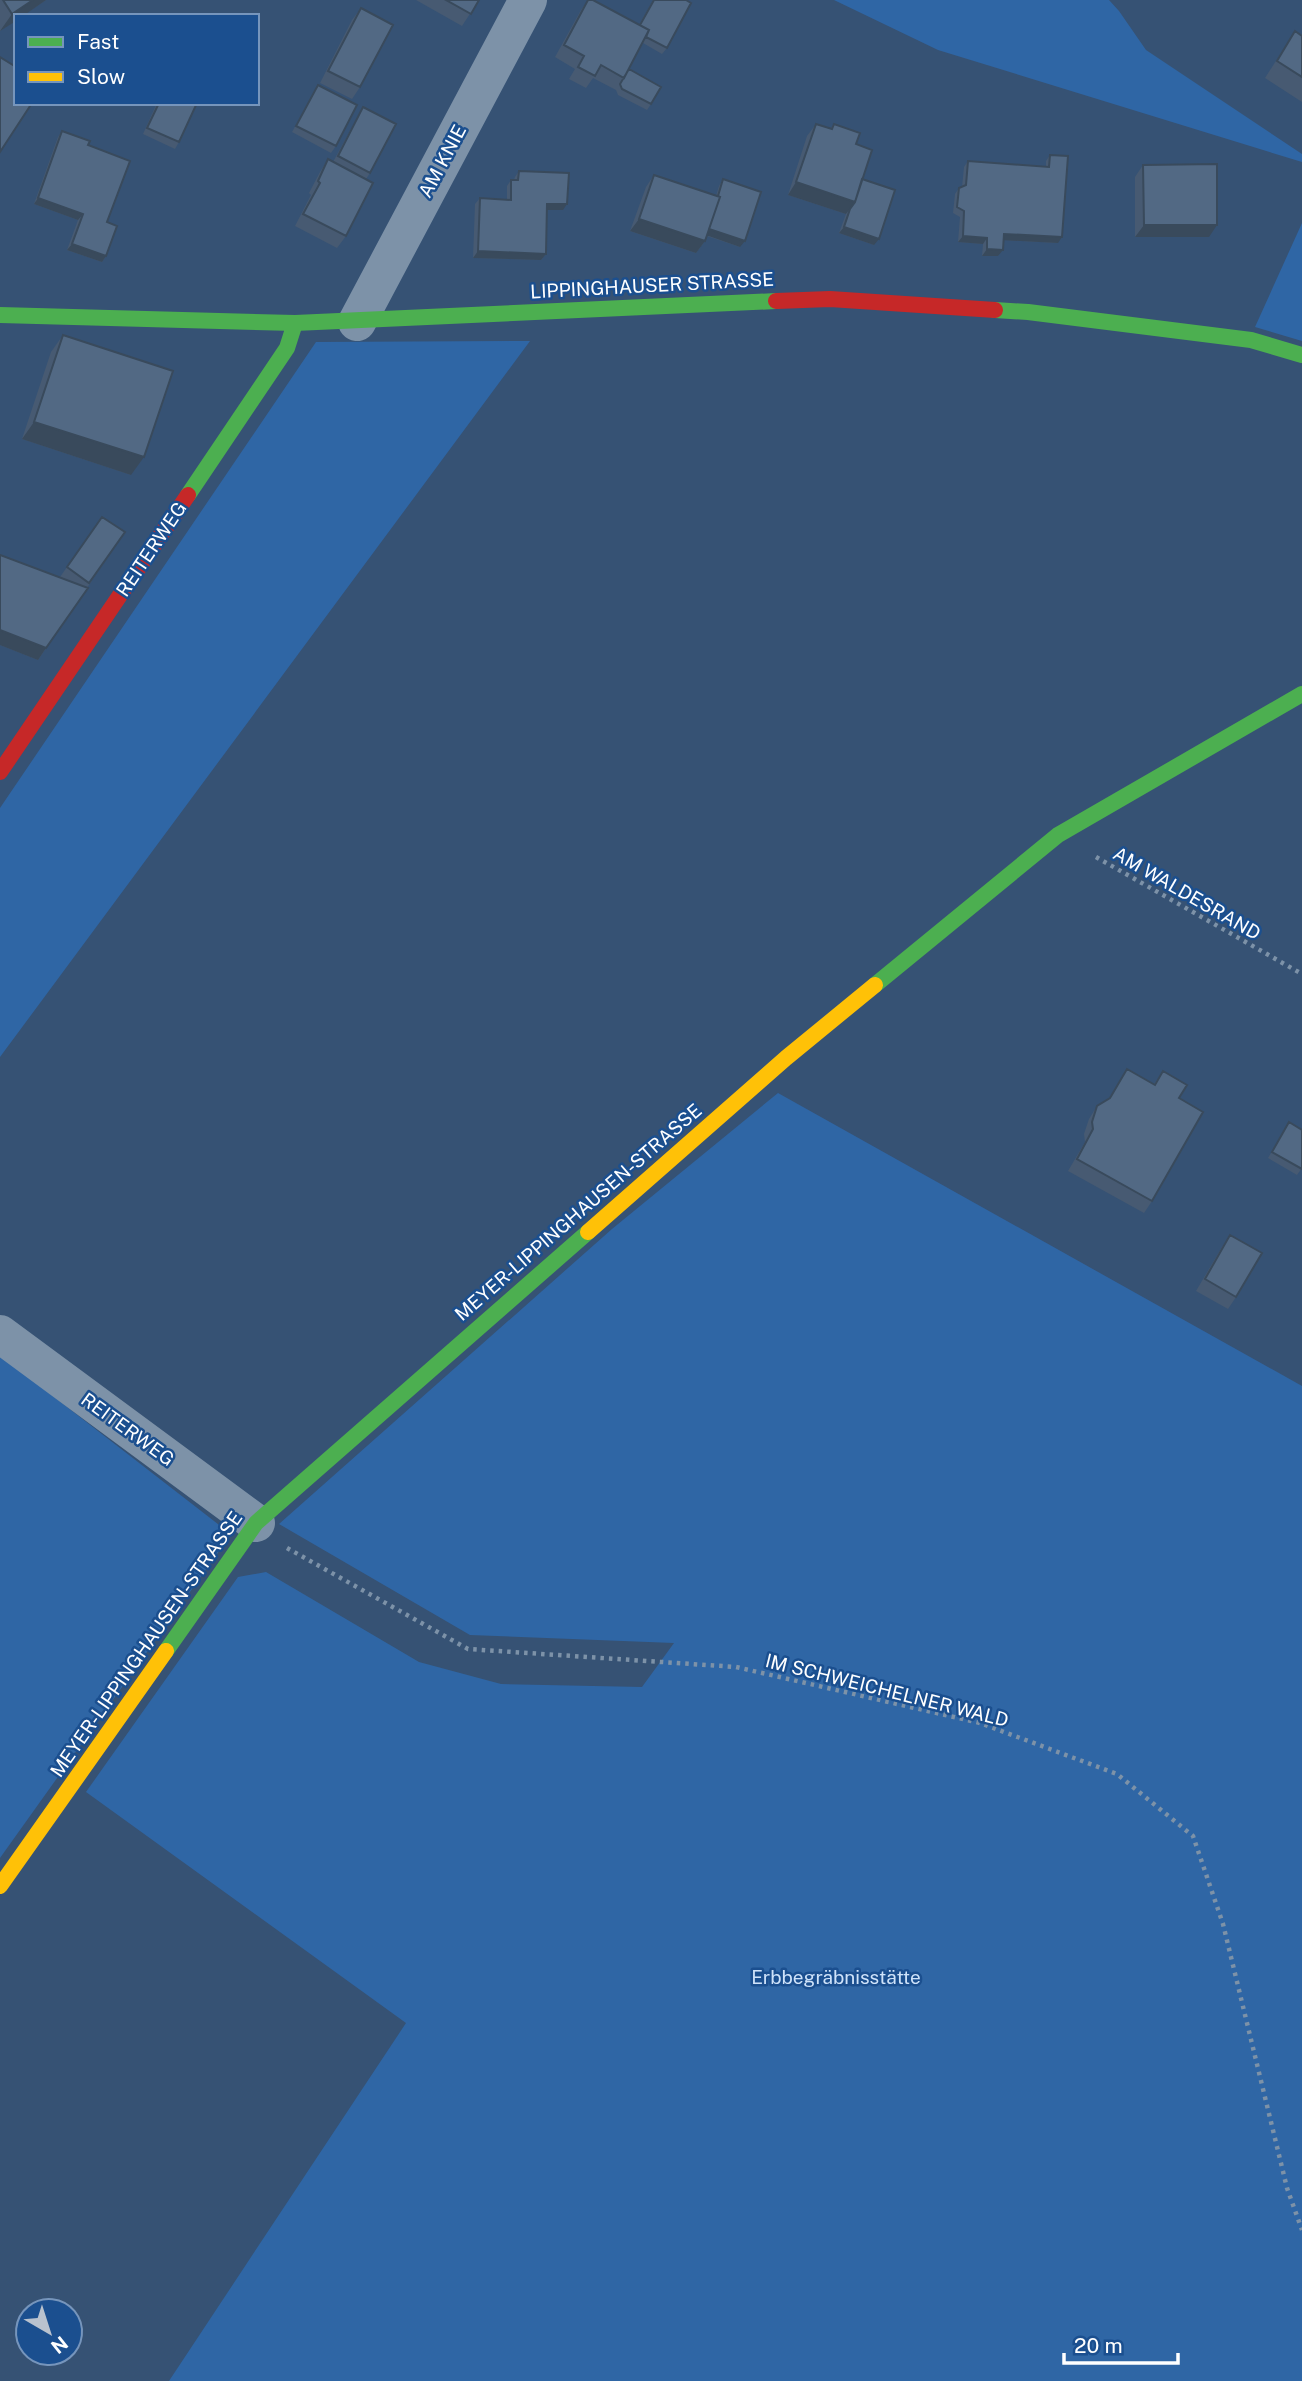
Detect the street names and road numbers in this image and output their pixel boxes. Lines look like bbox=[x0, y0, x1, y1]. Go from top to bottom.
street label: AM KNIE bbox=[414, 121, 470, 201]
street label: LIPPINGHAUSER STRASSE bbox=[530, 268, 774, 302]
street label: REITERWEG bbox=[111, 497, 191, 601]
street label: AM WALDESRAND bbox=[1109, 842, 1265, 944]
street label: MEYER-LIPPINGHAUSEN-STRASSE bbox=[450, 1099, 706, 1325]
street label: REITERWEG bbox=[77, 1388, 179, 1470]
street label: MEYER-LIPPINGHAUSEN-STRASSE bbox=[45, 1507, 247, 1781]
street label: IM SCHWEICHELNER WALD bbox=[763, 1649, 1011, 1731]

